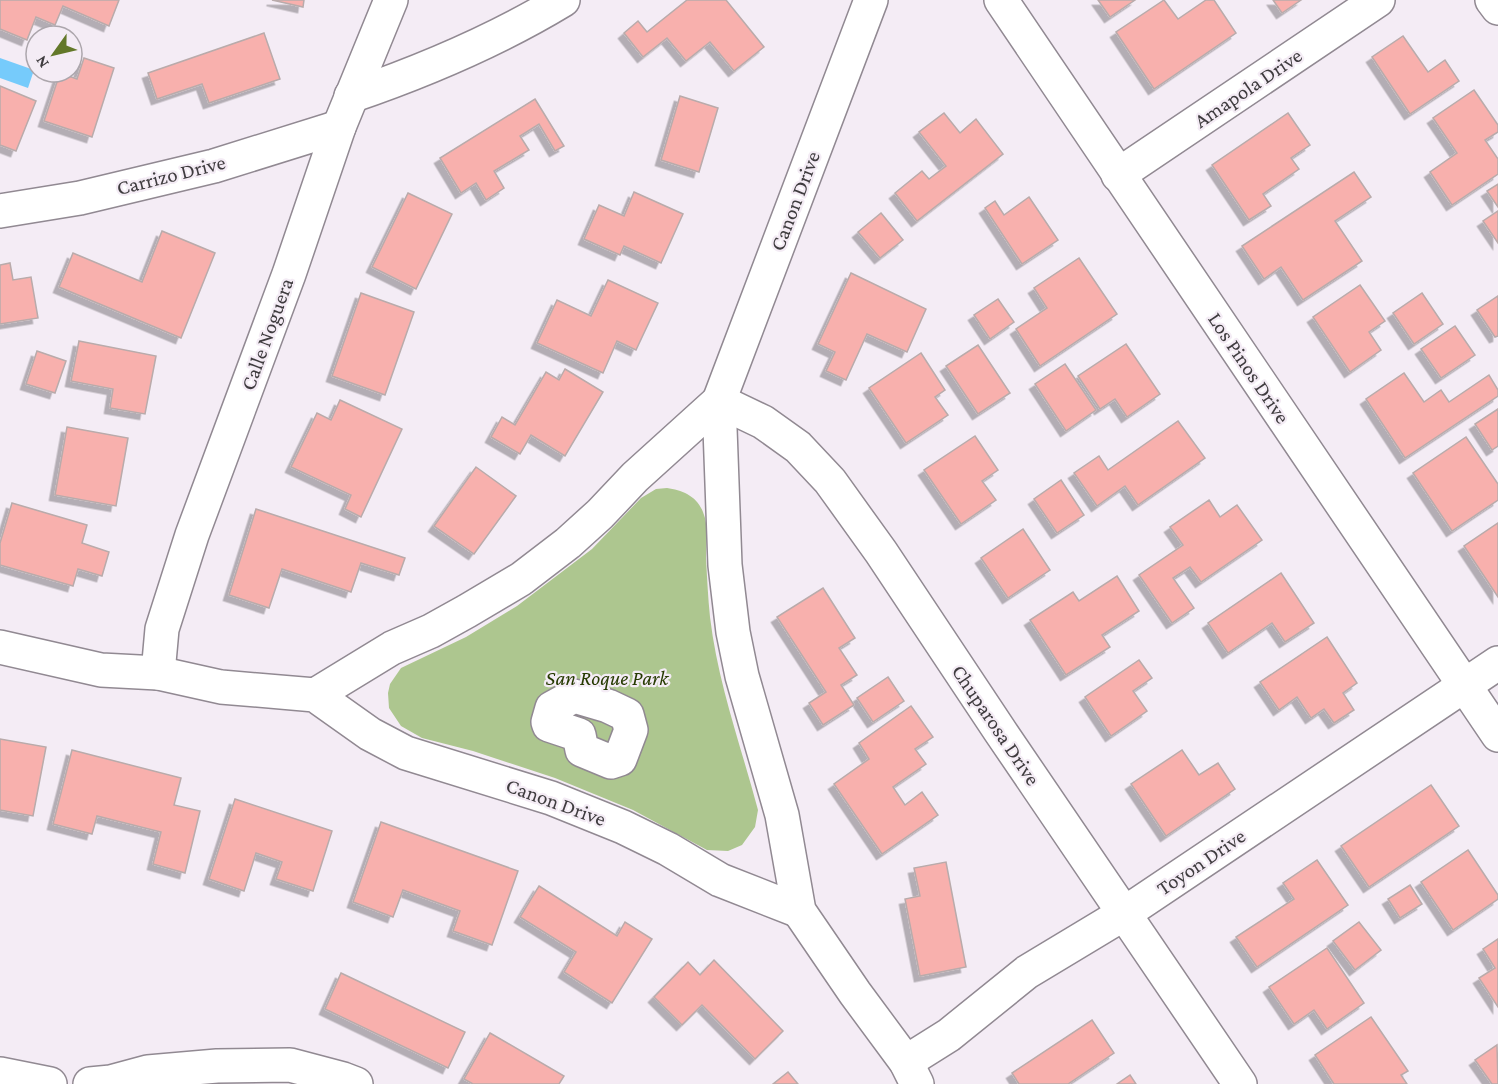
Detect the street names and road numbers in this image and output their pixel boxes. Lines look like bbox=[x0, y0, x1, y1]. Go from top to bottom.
street label: Amapola Drive bbox=[1190, 43, 1306, 133]
street label: Canon Drive bbox=[765, 148, 825, 254]
street label: Carrizo Drive bbox=[114, 150, 228, 200]
street label: Calle Noguera bbox=[236, 274, 298, 393]
street label: Los Pinos Drive bbox=[1203, 308, 1295, 428]
street label: Chuparosa Drive bbox=[947, 660, 1045, 790]
street label: Canon Drive bbox=[503, 773, 609, 831]
street label: Toyon Drive bbox=[1152, 824, 1250, 900]

